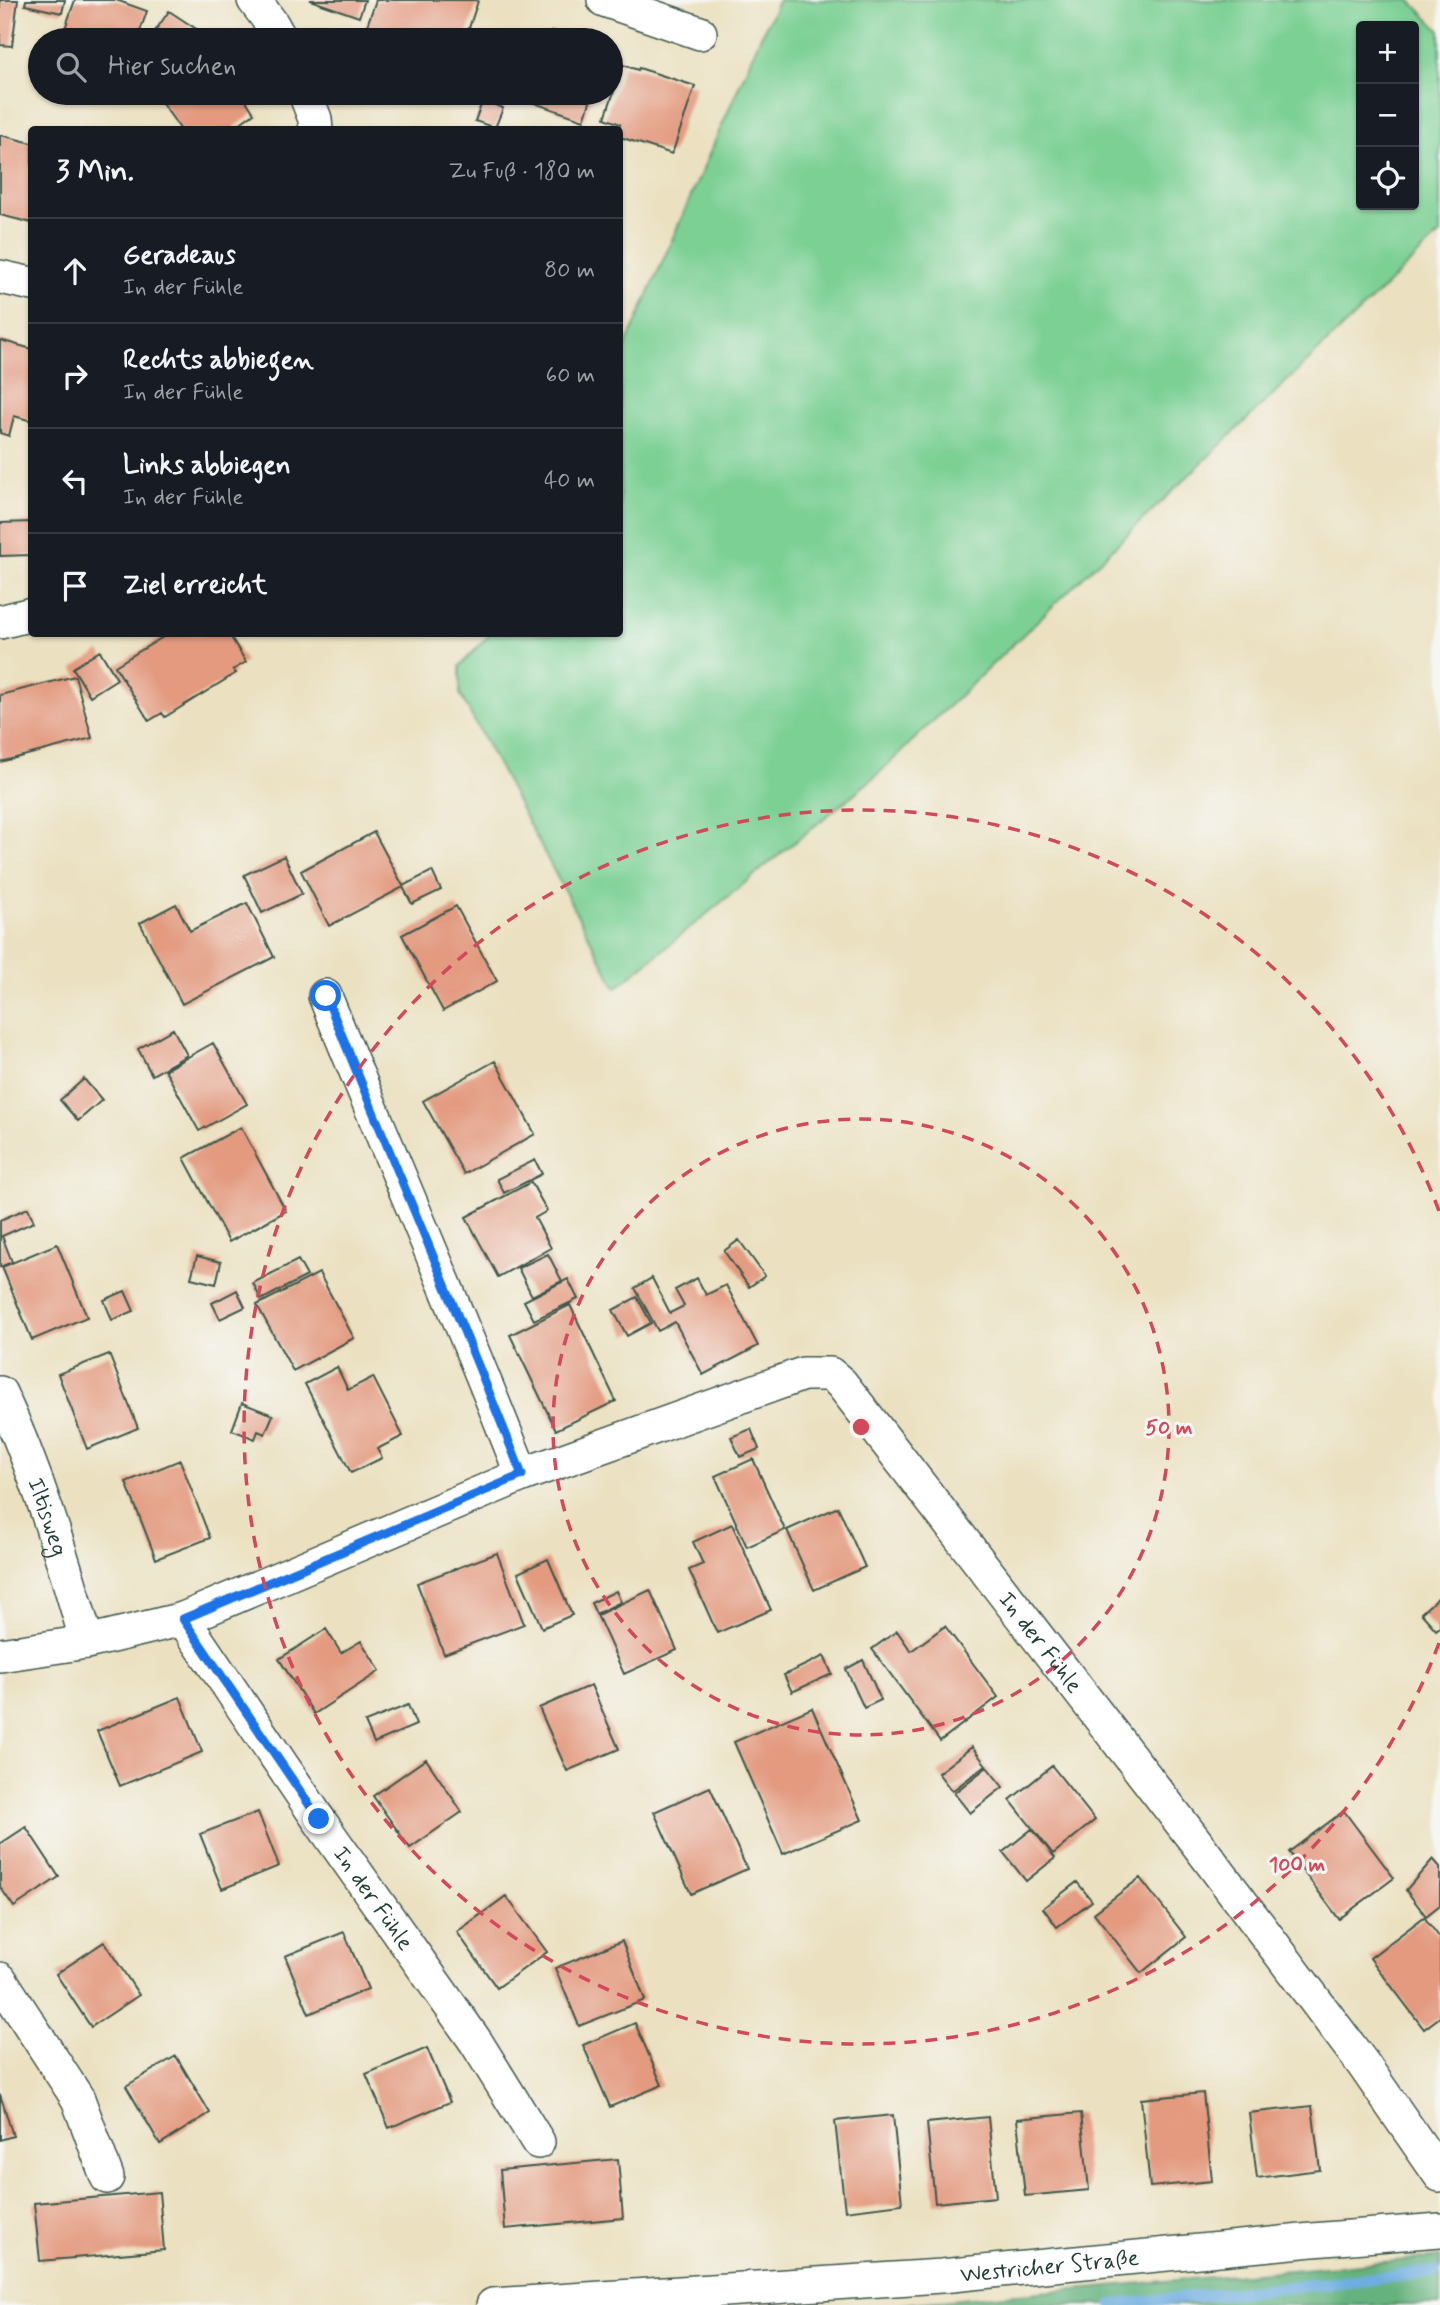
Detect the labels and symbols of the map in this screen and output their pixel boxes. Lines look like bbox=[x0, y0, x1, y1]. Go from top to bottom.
route start bbox=[310, 980, 341, 1011]
text: 50 m bbox=[1146, 1414, 1193, 1442]
centre of rings bbox=[849, 1415, 873, 1439]
street label: Iltisweg bbox=[19, 1474, 73, 1561]
street label: In der Fühle bbox=[991, 1586, 1088, 1700]
route end bbox=[303, 1803, 334, 1834]
street label: In der Fühle bbox=[325, 1841, 420, 1957]
text: 100 m bbox=[1269, 1851, 1325, 1879]
street label: Westricher Straße bbox=[959, 2244, 1140, 2291]

